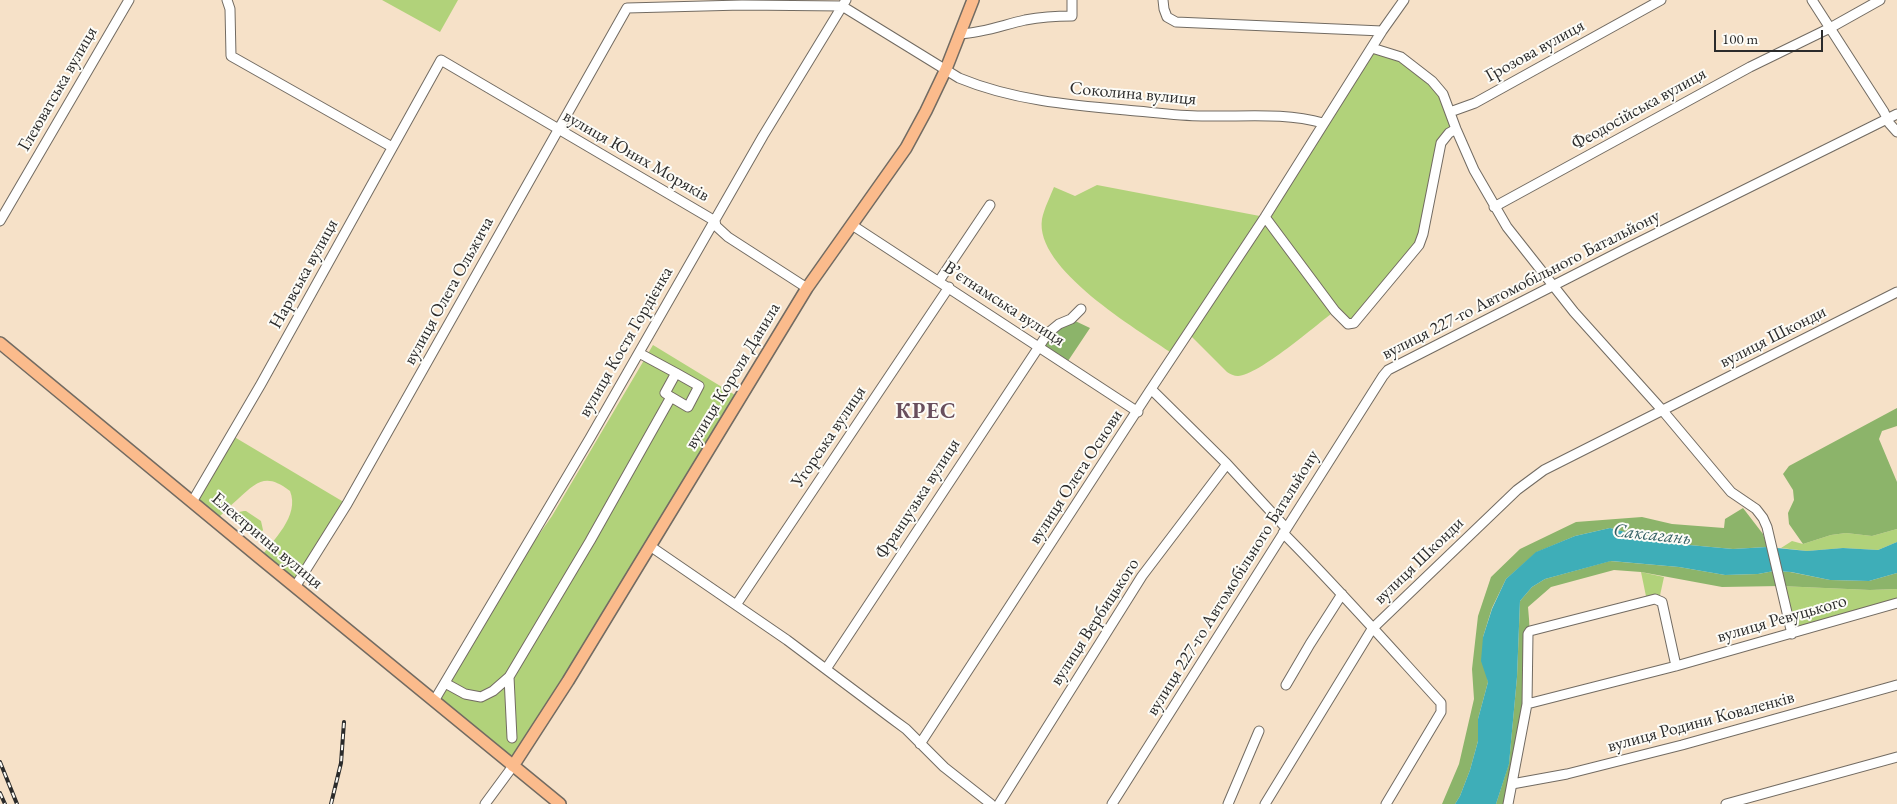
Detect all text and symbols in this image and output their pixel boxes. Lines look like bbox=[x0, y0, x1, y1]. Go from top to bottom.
street label: Грозова вулиця bbox=[1482, 15, 1588, 87]
scale bar bbox=[1717, 20, 1826, 52]
street label: Глеюватська вулиця bbox=[14, 23, 102, 155]
text: 100 m bbox=[1722, 29, 1758, 48]
street label: Феодосійська вулиця bbox=[1568, 63, 1710, 155]
street label: Соколина вулиця bbox=[1069, 78, 1197, 110]
street label: вулиця Юних Моряків bbox=[559, 105, 713, 207]
street label: вулиця 227-го Автомобільного Батальйону bbox=[1378, 205, 1664, 365]
street label: вулиця Олега Ольжича bbox=[399, 213, 499, 369]
street label: Нарвська вулиця bbox=[265, 215, 343, 333]
street label: Вʼєтнамська вулиця bbox=[939, 257, 1069, 351]
street label: вулиця Костя Гордієнка bbox=[574, 263, 678, 421]
street label: вулиця Короля Данила bbox=[681, 299, 785, 453]
street label: вулиця Шконди bbox=[1716, 301, 1830, 373]
street label: Угорська вулиця bbox=[787, 382, 871, 492]
district label: КРЕС bbox=[895, 399, 957, 425]
street label: вулиця Олега Основи bbox=[1024, 406, 1128, 548]
street label: Французька вулиця bbox=[871, 435, 965, 563]
street label: вулиця 227-го Автомобільного Батальйону bbox=[1142, 446, 1324, 720]
street label: Електрична вулиця bbox=[207, 488, 327, 594]
street label: вулиця Шконди bbox=[1370, 513, 1468, 609]
water label: Саксагань bbox=[1612, 520, 1692, 550]
street label: вулиця Вербицького bbox=[1046, 554, 1144, 690]
street label: вулиця Ревуцького bbox=[1715, 590, 1849, 648]
street label: вулиця Родини Коваленків bbox=[1605, 687, 1797, 757]

